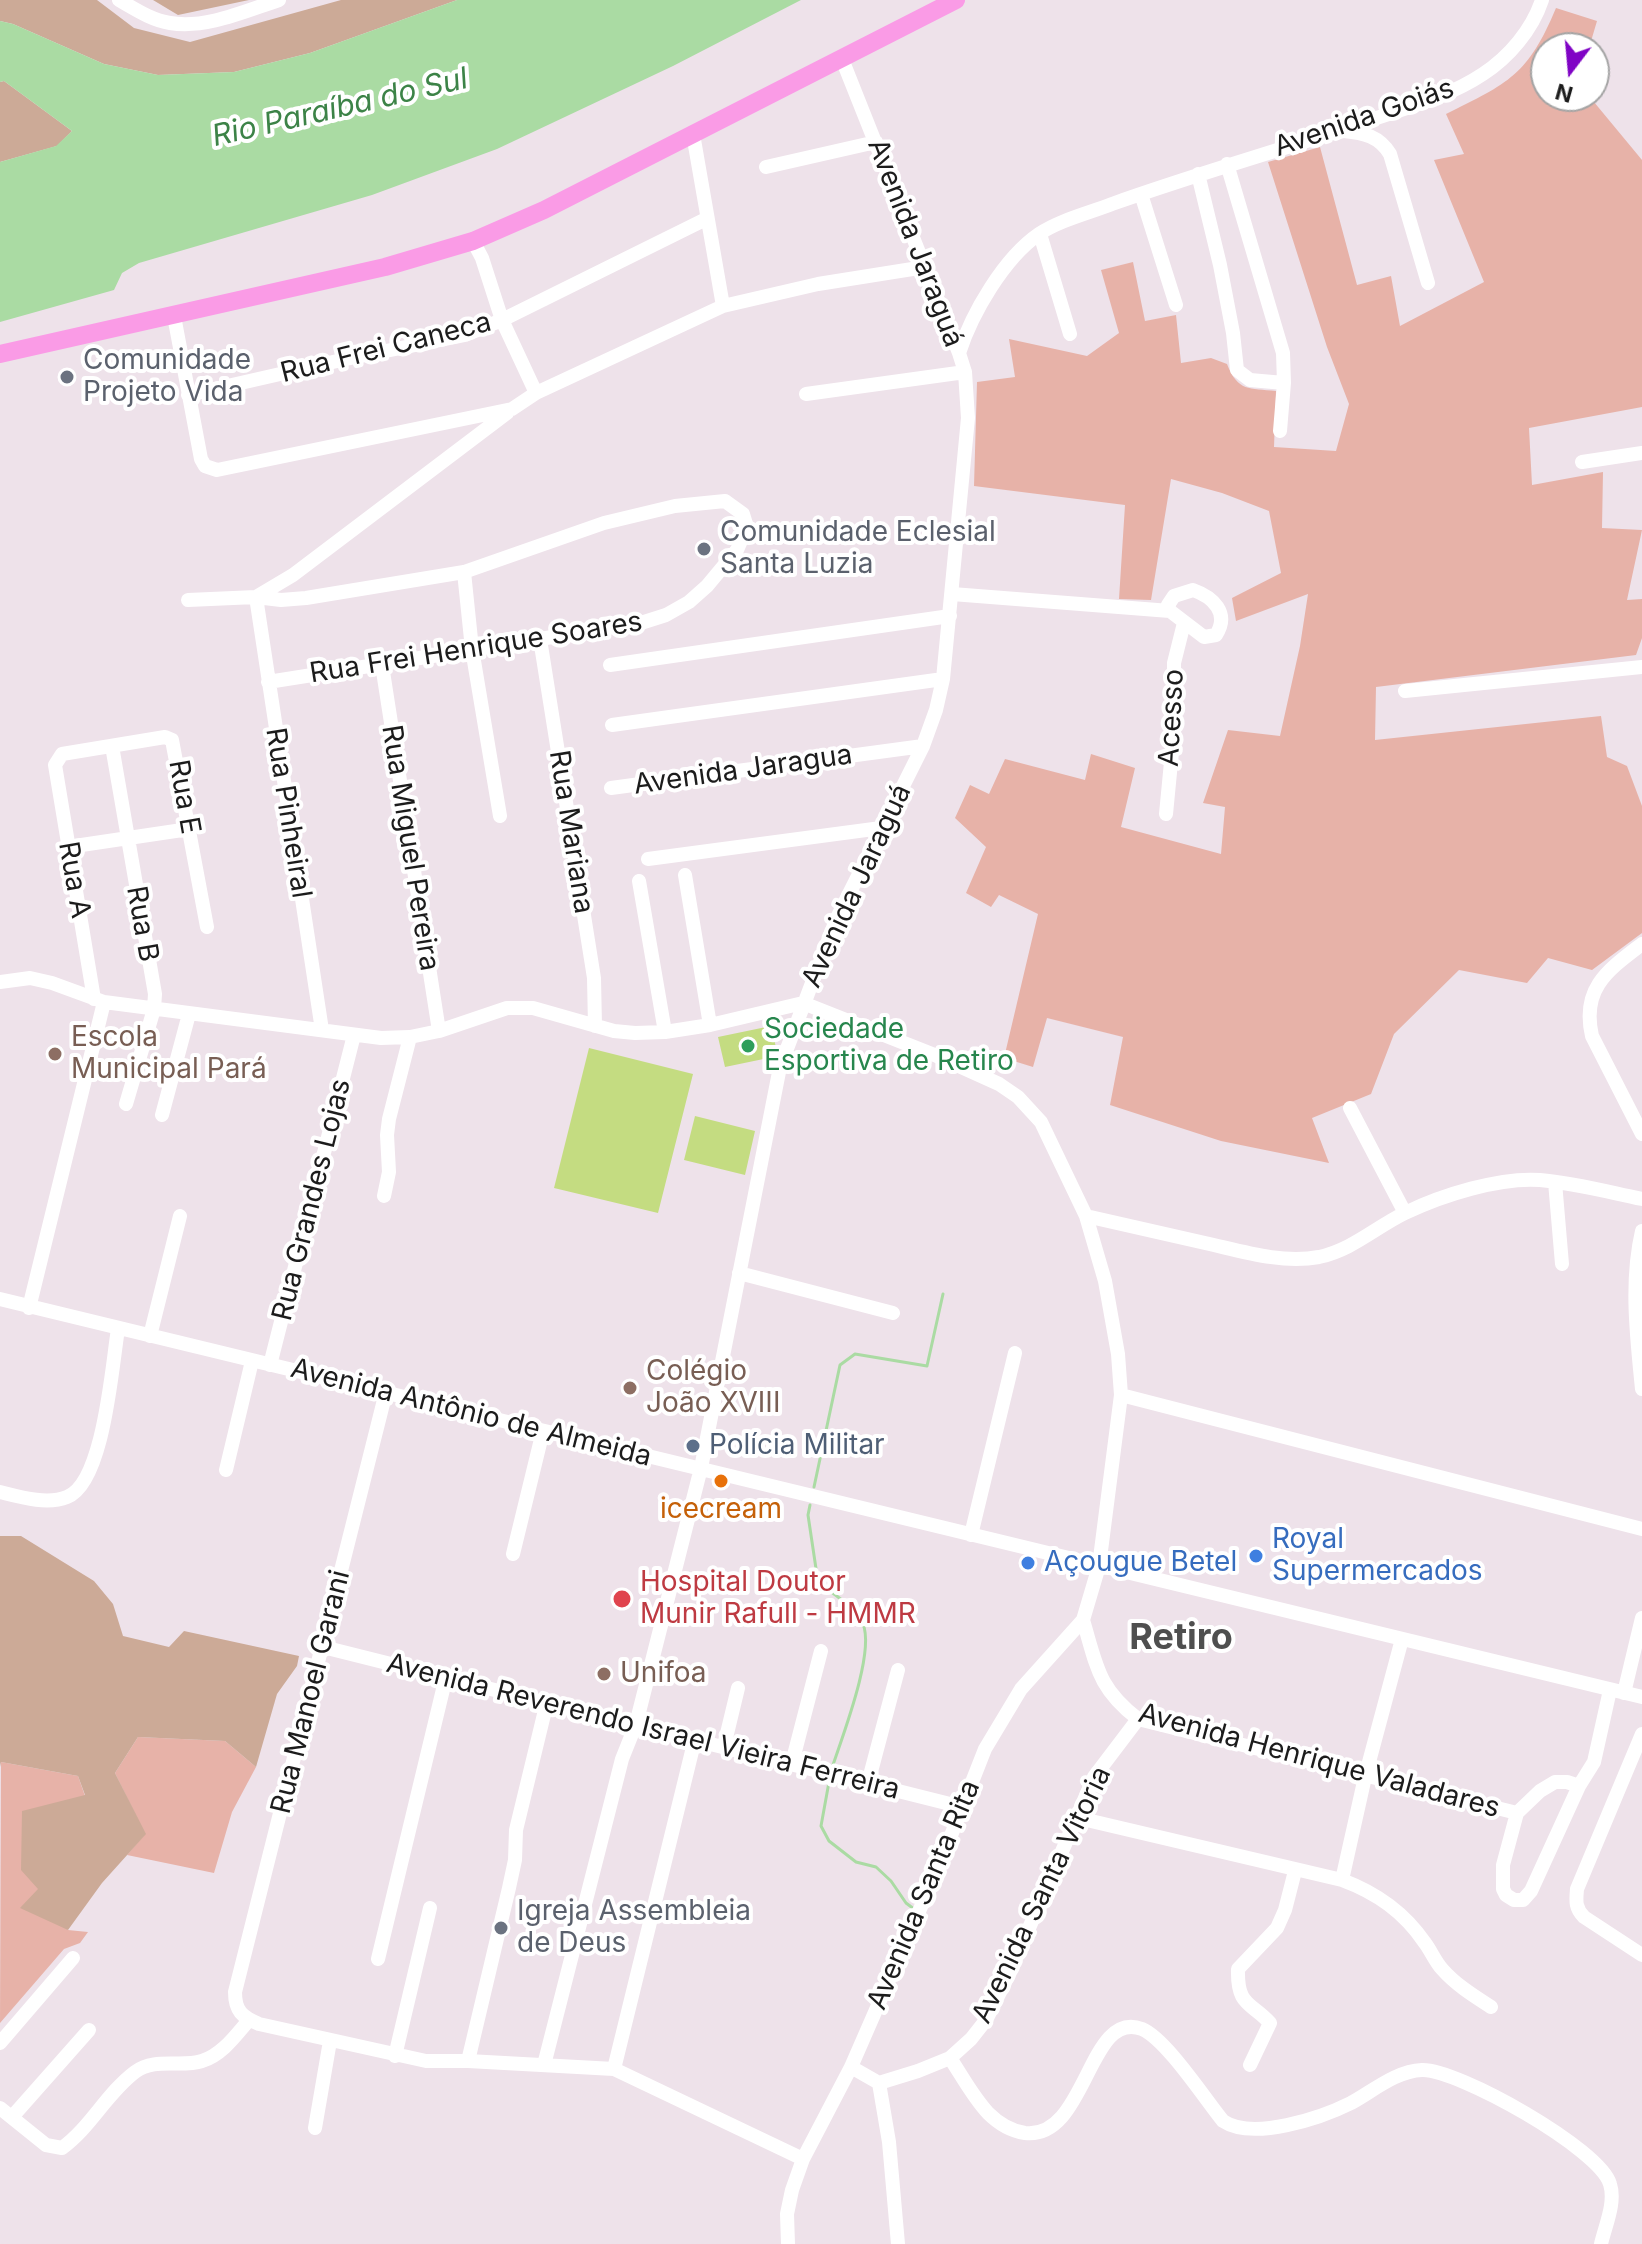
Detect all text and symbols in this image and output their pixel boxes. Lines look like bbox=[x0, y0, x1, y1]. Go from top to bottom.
north arrow bbox=[1530, 32, 1610, 112]
water label: Rio Paraíba do Sul bbox=[209, 61, 471, 155]
street label: Avenida Goiás bbox=[1270, 72, 1458, 164]
text: N bbox=[1552, 78, 1576, 108]
street label: Avenida Jaraguá bbox=[860, 134, 970, 352]
street label: Rua Frei Caneca bbox=[277, 306, 495, 390]
place label: Comunidade Projeto Vida bbox=[83, 344, 251, 410]
marker: Comunidade Projeto Vida bbox=[58, 368, 76, 386]
place label: Comunidade Eclesial Santa Luzia bbox=[720, 516, 996, 582]
marker: Comunidade Eclesial Santa Luzia bbox=[695, 540, 713, 558]
street label: Rua Frei Henrique Soares bbox=[307, 605, 645, 691]
street label: Acesso bbox=[1153, 668, 1191, 768]
street label: Rua Miguel Pereira bbox=[374, 723, 446, 973]
street label: Rua Pinheiral bbox=[258, 725, 318, 901]
street label: Avenida Jaragua bbox=[632, 738, 854, 802]
street label: Rua Mariana bbox=[542, 748, 600, 916]
street label: Rua E bbox=[161, 757, 207, 837]
street label: Avenida Jaraguá bbox=[795, 779, 919, 993]
street label: Rua A bbox=[51, 839, 97, 921]
street label: Rua B bbox=[119, 883, 165, 965]
place label: Sociedade Esportiva de Retiro bbox=[764, 1013, 1014, 1079]
place label: Escola Municipal Pará bbox=[71, 1021, 267, 1087]
marker: Sociedade Esportiva de Retiro bbox=[739, 1037, 757, 1055]
marker: Escola Municipal Pará bbox=[46, 1045, 64, 1063]
street label: Rua Grandes Lojas bbox=[266, 1076, 358, 1324]
street label: Avenida Antônio de Almeida bbox=[287, 1352, 655, 1474]
place label: Colégio João XVIII bbox=[646, 1355, 780, 1421]
marker: Colégio João XVIII bbox=[621, 1379, 639, 1397]
place label: Polícia Militar bbox=[709, 1429, 885, 1463]
marker: Polícia Militar bbox=[684, 1437, 702, 1455]
marker: icecream bbox=[712, 1472, 730, 1490]
place label: icecream bbox=[660, 1493, 782, 1527]
place label: Royal Supermercados bbox=[1272, 1523, 1483, 1589]
place label: Açougue Betel bbox=[1044, 1546, 1237, 1580]
marker: Royal Supermercados bbox=[1247, 1547, 1265, 1565]
marker: Açougue Betel bbox=[1019, 1554, 1037, 1572]
place label: Hospital Doutor Munir Rafull - HMMR bbox=[640, 1566, 916, 1632]
street label: Rua Manoel Garani bbox=[264, 1567, 358, 1817]
marker: Hospital Doutor Munir Rafull - HMMR bbox=[611, 1588, 633, 1610]
district label: Retiro bbox=[1129, 1616, 1233, 1660]
street label: Avenida Reverendo Israel Vieira Ferreira bbox=[383, 1647, 903, 1807]
place label: Unifoa bbox=[620, 1657, 706, 1691]
marker: Unifoa bbox=[595, 1665, 613, 1683]
street label: Avenida Henrique Valadares bbox=[1135, 1697, 1503, 1825]
street label: Avenida Santa Vitoria bbox=[965, 1761, 1119, 2029]
street label: Avenida Santa Rita bbox=[860, 1775, 988, 2015]
place label: Igreja Assembleia de Deus bbox=[517, 1895, 751, 1961]
marker: Igreja Assembleia de Deus bbox=[492, 1919, 510, 1937]

